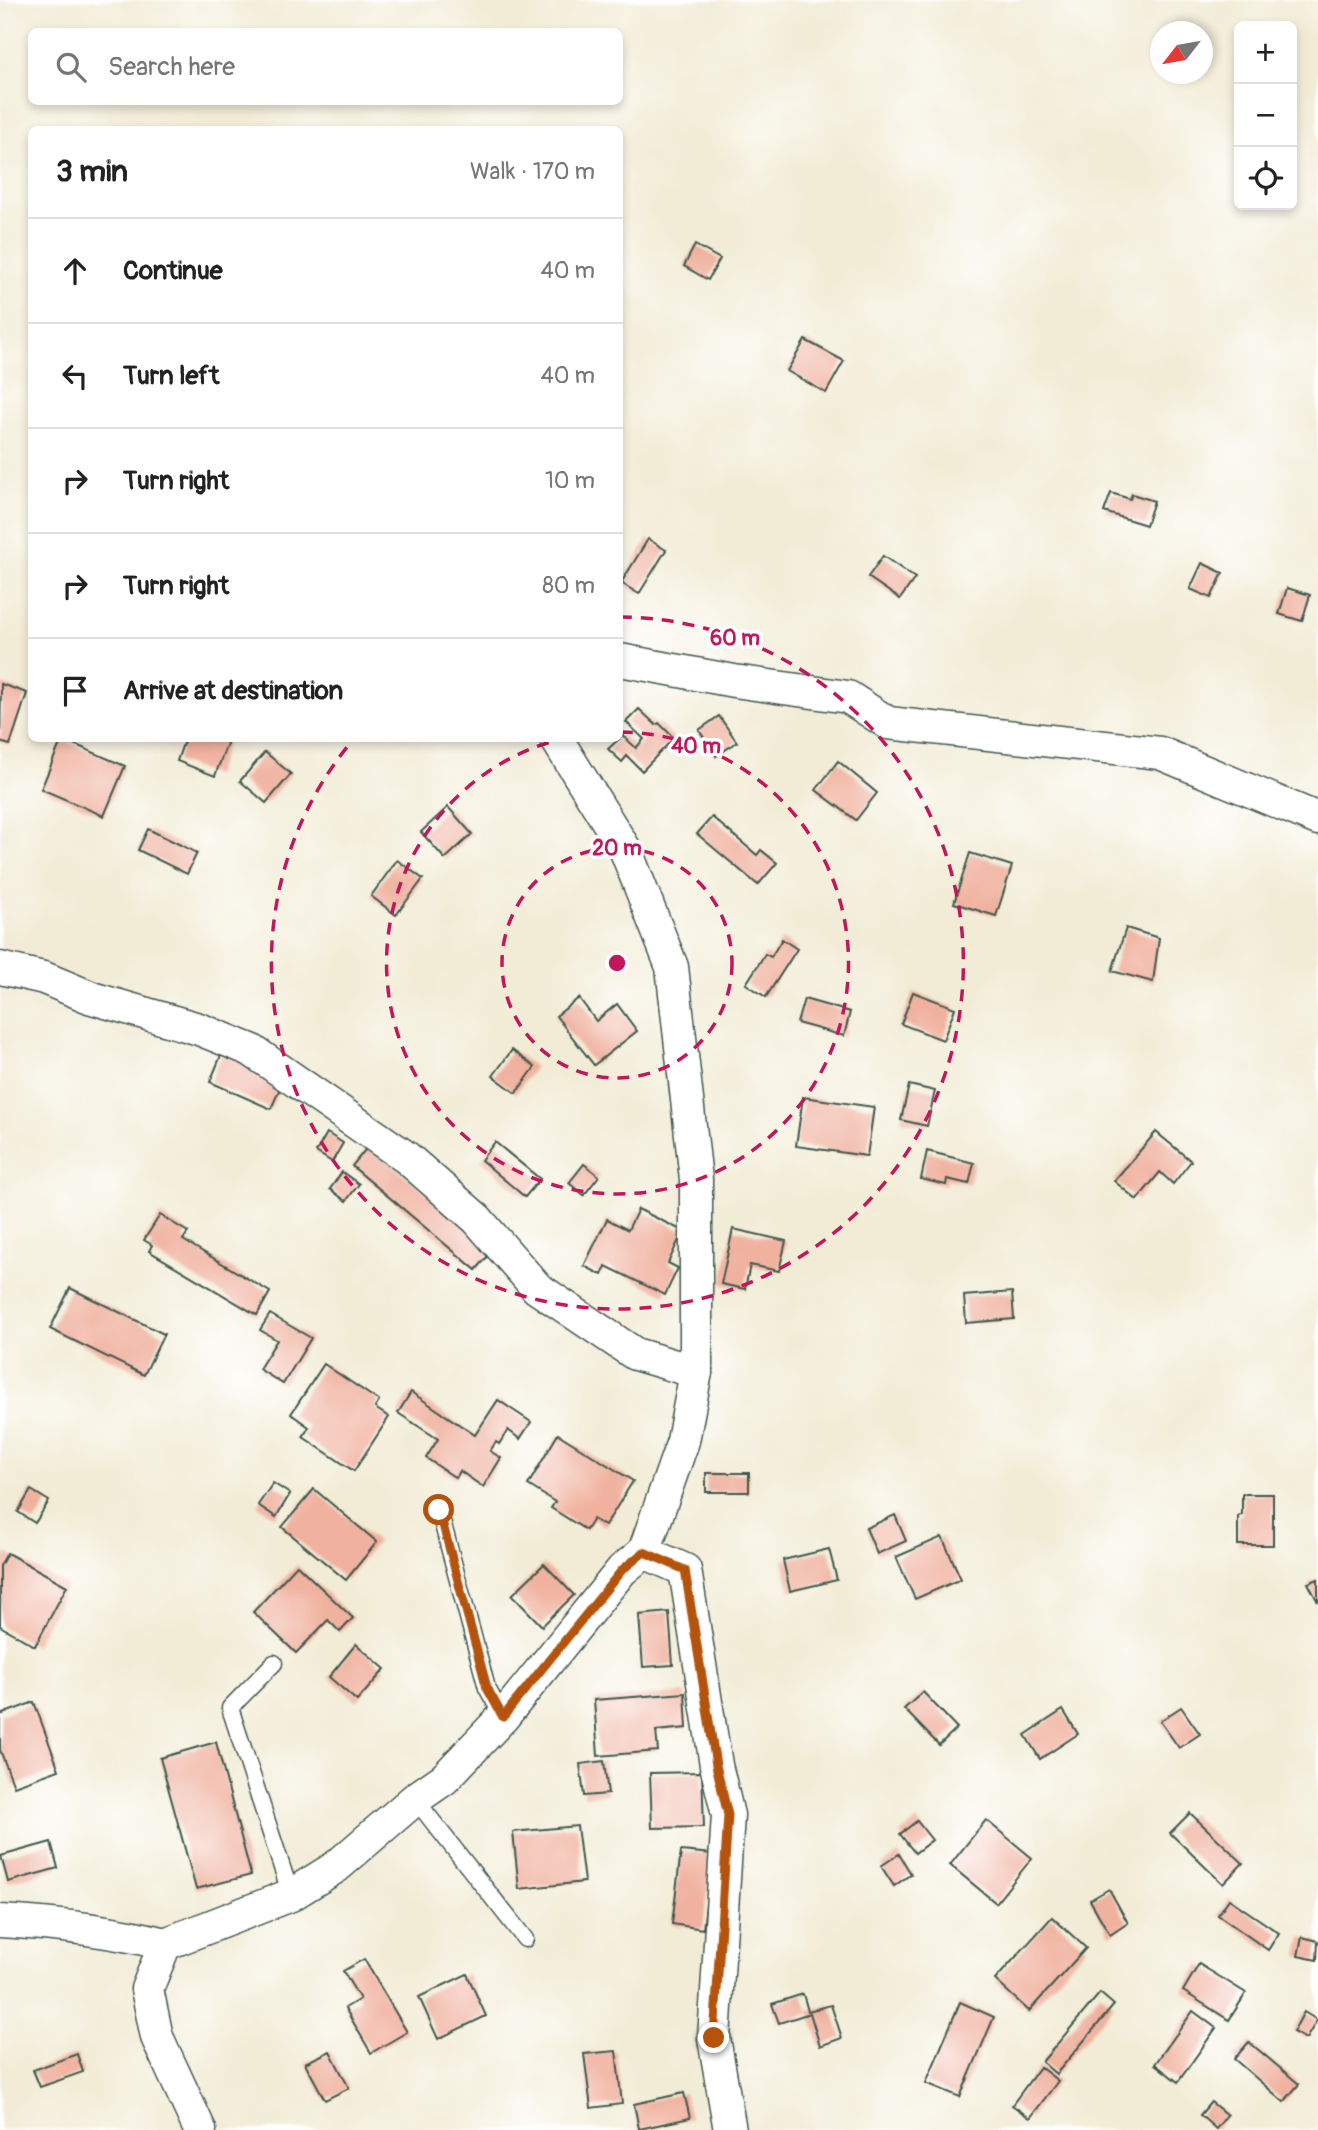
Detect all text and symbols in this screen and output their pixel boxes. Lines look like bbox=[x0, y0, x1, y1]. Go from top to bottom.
north arrow bbox=[1150, 21, 1213, 84]
map controls bbox=[1234, 21, 1297, 210]
button: + bbox=[1234, 21, 1297, 84]
search box bbox=[28, 28, 623, 105]
icon: search bbox=[52, 48, 90, 86]
text: Search here bbox=[108, 51, 235, 83]
button: − bbox=[1234, 84, 1297, 147]
button: locate bbox=[1234, 147, 1297, 210]
text: 3 min bbox=[56, 153, 128, 190]
text: Walk · 170 m bbox=[470, 157, 595, 186]
icon: ahead bbox=[56, 252, 94, 290]
text: Continue bbox=[123, 255, 223, 287]
text: 40 m bbox=[541, 256, 595, 285]
icon: left bbox=[56, 357, 94, 395]
text: Turn left bbox=[123, 360, 219, 392]
text: 40 m bbox=[541, 361, 595, 390]
icon: right bbox=[56, 462, 94, 500]
text: Turn right bbox=[123, 465, 229, 497]
text: 10 m bbox=[545, 466, 595, 495]
icon: right bbox=[56, 567, 94, 605]
text: Turn right bbox=[123, 570, 229, 602]
text: 80 m bbox=[542, 571, 595, 600]
text: 60 m bbox=[710, 625, 760, 652]
icon: arrive bbox=[56, 672, 94, 710]
text: Arrive at destination bbox=[123, 675, 343, 707]
text: 40 m bbox=[671, 733, 721, 760]
text: 20 m bbox=[592, 835, 642, 862]
centre of rings bbox=[605, 951, 629, 975]
route start bbox=[423, 1494, 454, 1525]
route end bbox=[698, 2022, 729, 2053]

